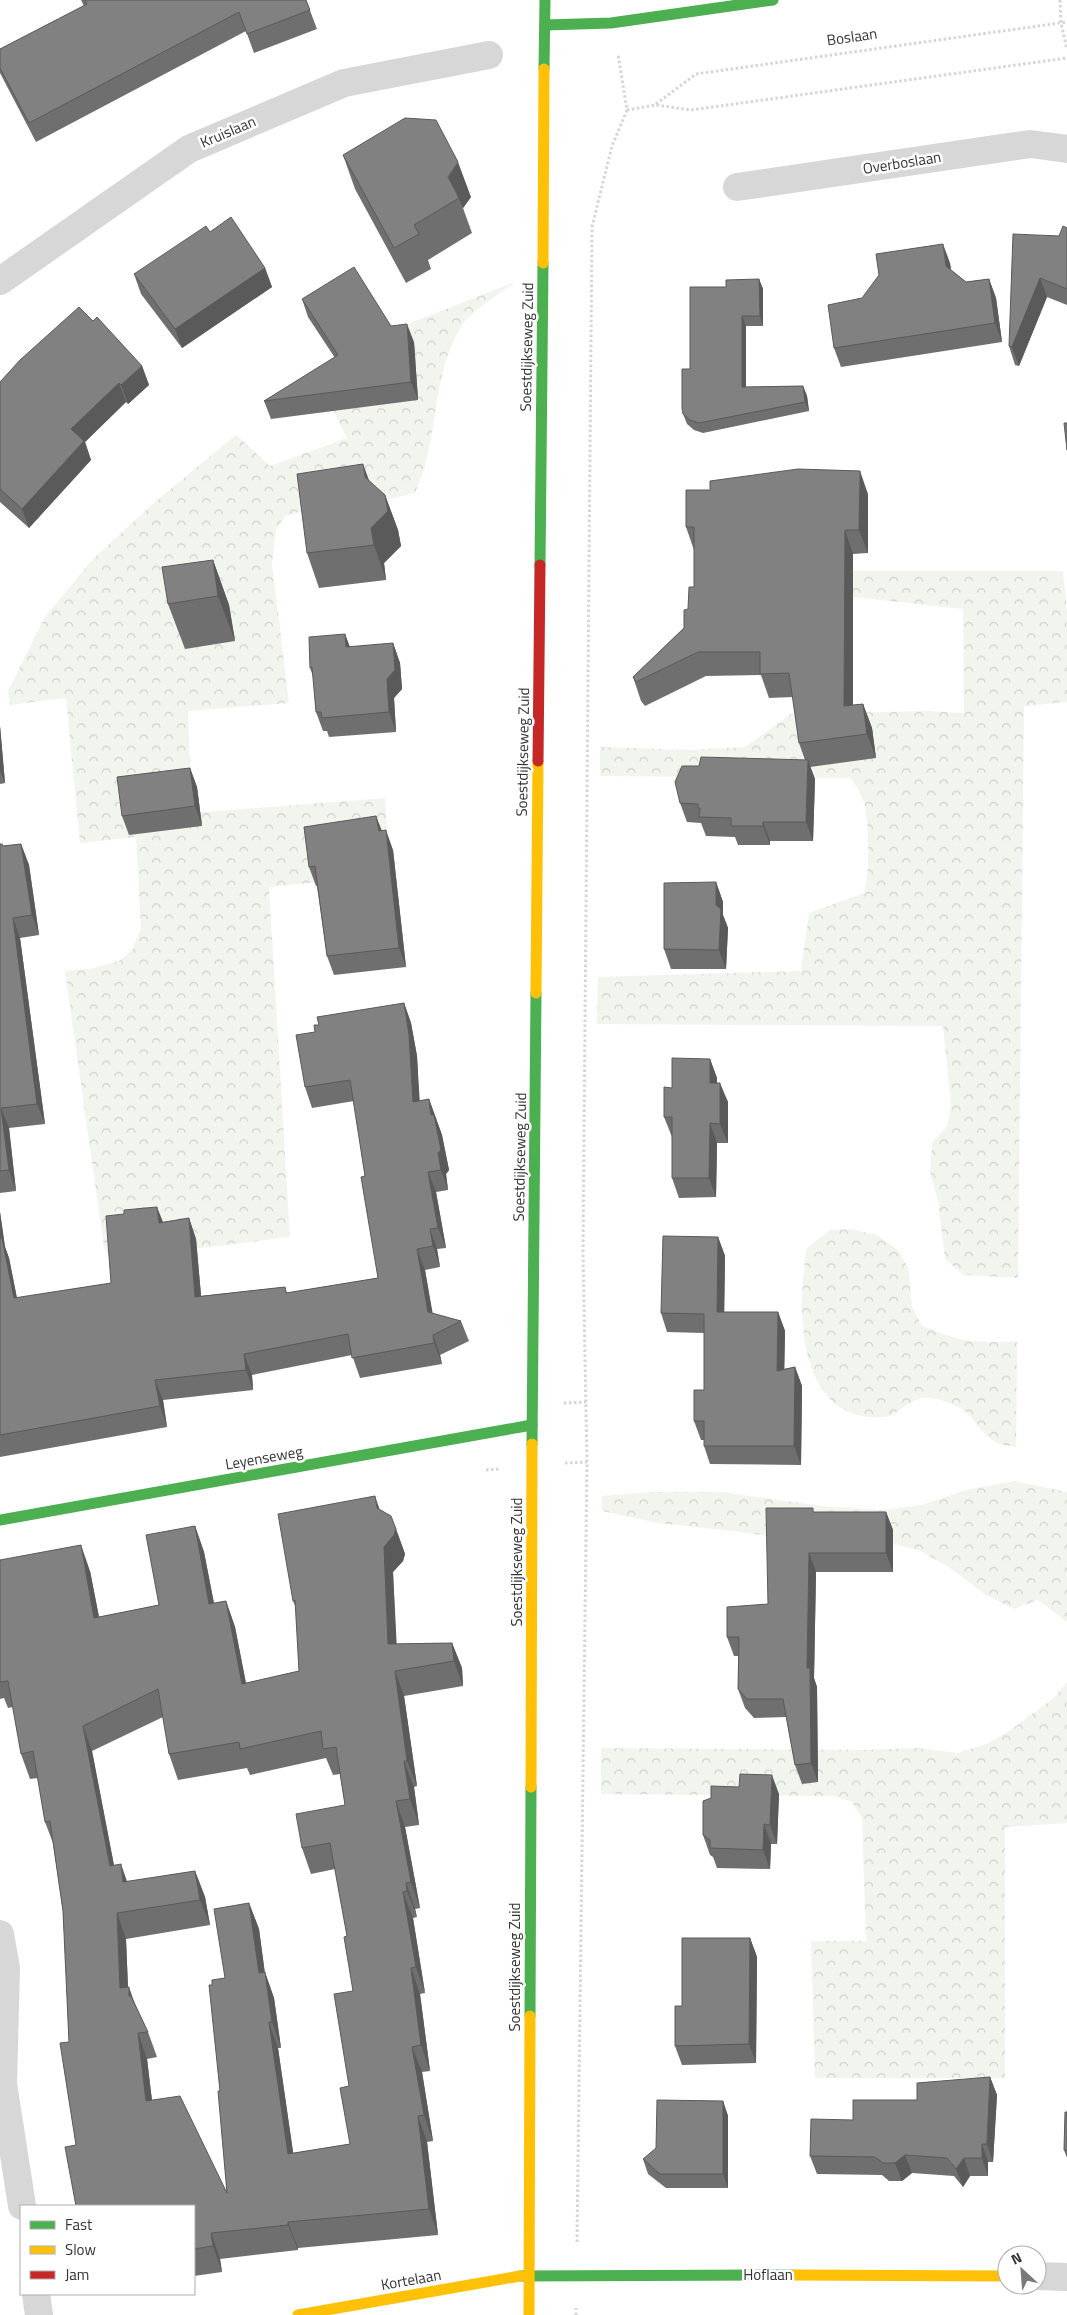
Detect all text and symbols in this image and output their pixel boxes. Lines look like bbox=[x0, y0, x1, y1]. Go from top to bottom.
street label: Boslaan bbox=[825, 22, 879, 51]
street label: Kruislaan bbox=[196, 110, 259, 154]
street label: Overboslaan bbox=[861, 145, 943, 180]
street label: Soestdijkseweg Zuid bbox=[514, 282, 539, 412]
street label: Soestdijkseweg Zuid bbox=[510, 687, 535, 817]
street label: Soestdijkseweg Zuid bbox=[507, 1092, 532, 1222]
street label: Leyenseweg bbox=[223, 1439, 305, 1476]
street label: Soestdijkseweg Zuid bbox=[505, 1497, 528, 1627]
street label: Soestdijkseweg Zuid bbox=[503, 1902, 526, 2032]
legend bbox=[20, 2205, 195, 2295]
text: Fast bbox=[65, 2213, 93, 2236]
text: Slow bbox=[65, 2238, 96, 2261]
north arrow bbox=[997, 2245, 1047, 2295]
text: N bbox=[1007, 2246, 1025, 2269]
text: Jam bbox=[65, 2263, 89, 2286]
street label: Kortelaan bbox=[379, 2263, 443, 2296]
street label: Hoflaan bbox=[743, 2263, 793, 2286]

